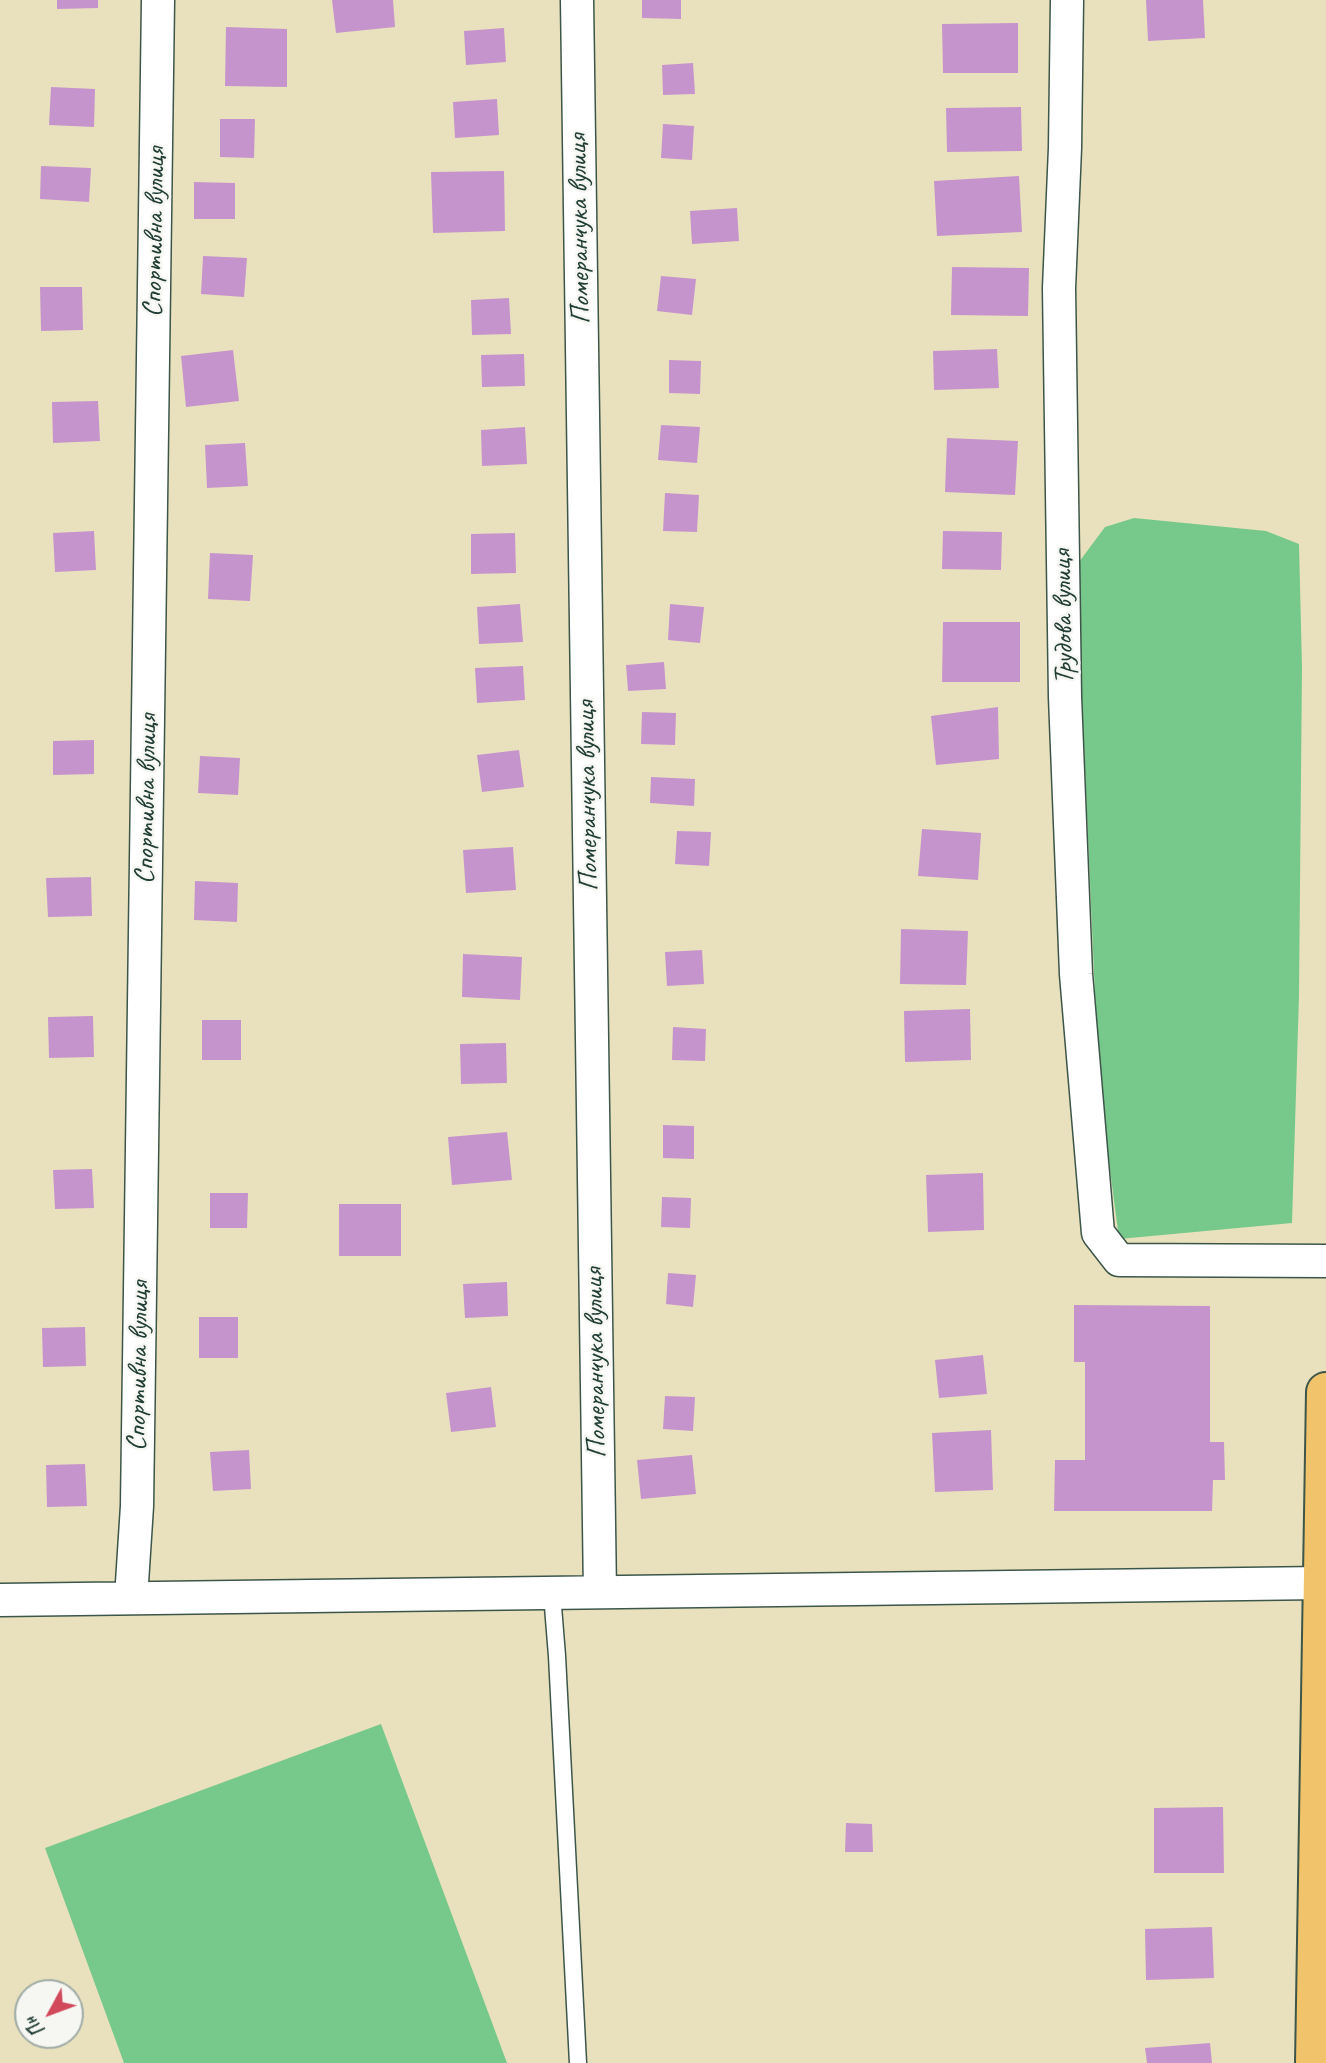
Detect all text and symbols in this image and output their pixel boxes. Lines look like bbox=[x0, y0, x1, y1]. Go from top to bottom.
street label: Померанчука вулиця bbox=[562, 133, 598, 325]
street label: Спортивна вулиця bbox=[137, 147, 173, 317]
street label: Трудова вулиця bbox=[1046, 549, 1082, 685]
street label: Померанчука вулиця bbox=[570, 700, 606, 892]
street label: Спортивна вулиця bbox=[129, 714, 165, 884]
street label: Померанчука вулиця bbox=[578, 1267, 614, 1459]
street label: Спортивна вулиця bbox=[121, 1281, 157, 1451]
north arrow bbox=[14, 1979, 84, 2049]
text: Пн bbox=[19, 2011, 50, 2042]

